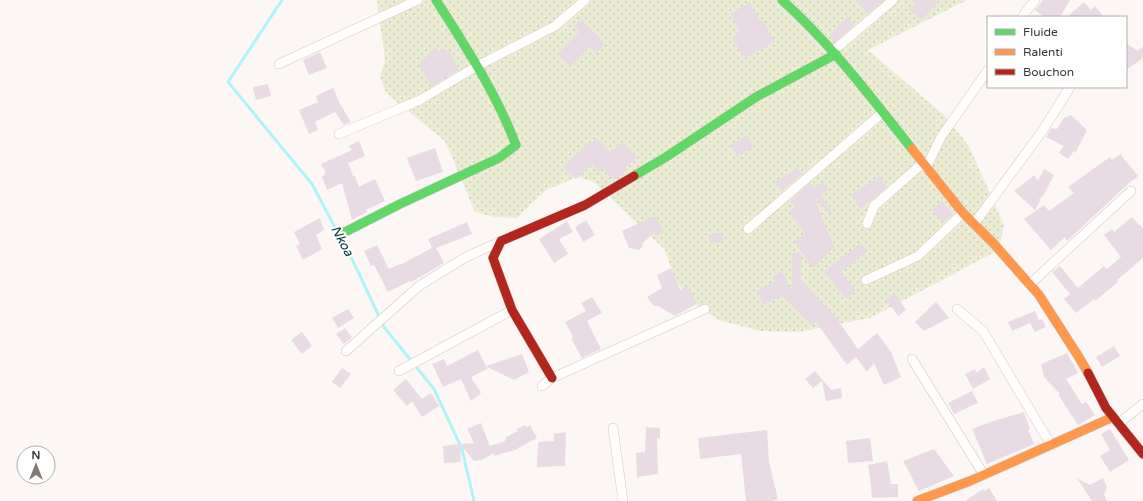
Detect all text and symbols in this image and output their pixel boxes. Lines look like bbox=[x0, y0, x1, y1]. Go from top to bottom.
legend bbox=[987, 16, 1127, 88]
text: Fluide bbox=[1023, 25, 1058, 39]
text: Ralenti bbox=[1023, 45, 1063, 59]
text: Bouchon bbox=[1023, 65, 1074, 79]
water label: Nkoa bbox=[327, 223, 357, 260]
north arrow bbox=[16, 445, 56, 485]
text: N bbox=[32, 449, 40, 462]

